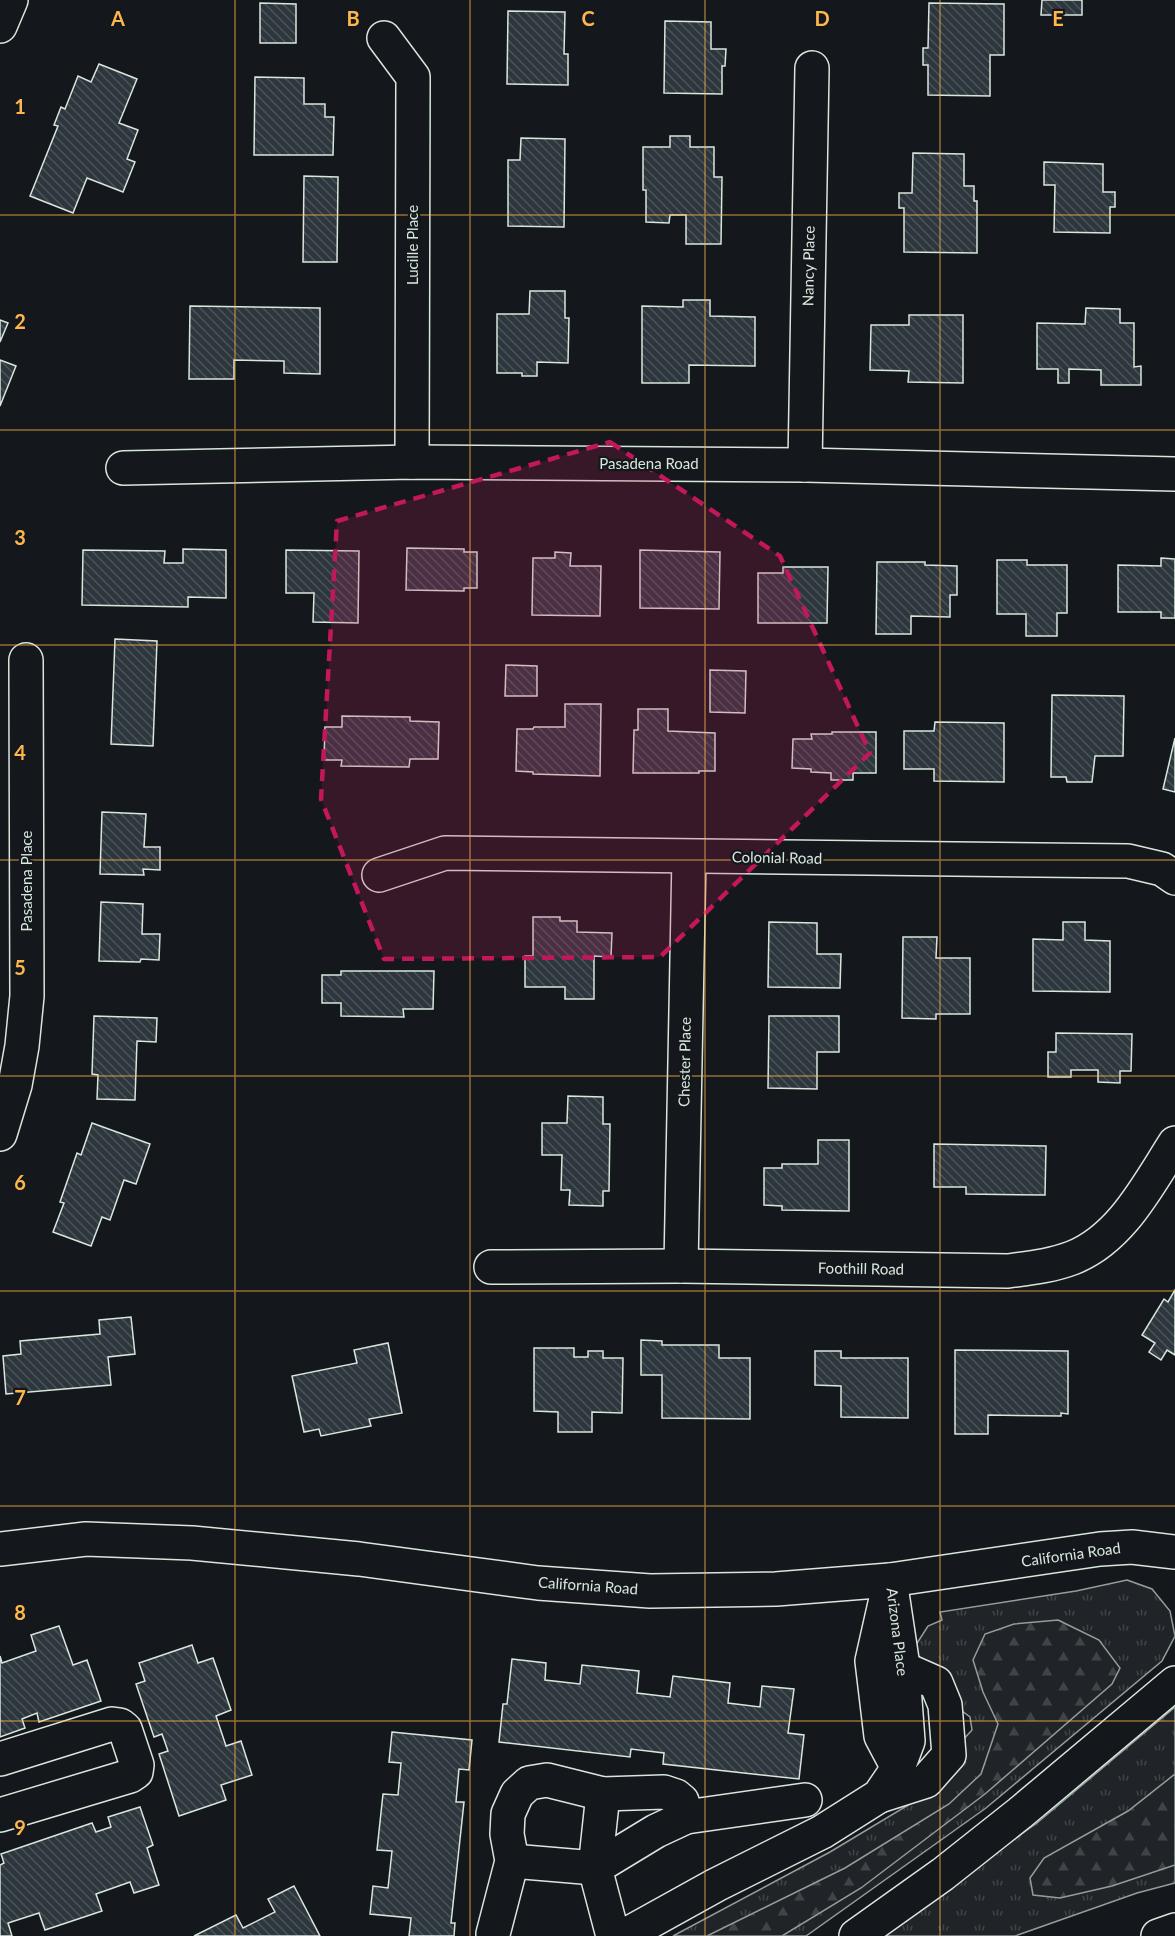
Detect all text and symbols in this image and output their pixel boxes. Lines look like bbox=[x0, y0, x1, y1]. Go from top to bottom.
text: A bbox=[110, 6, 125, 30]
text: B bbox=[346, 6, 360, 30]
text: C bbox=[581, 6, 595, 30]
text: D bbox=[814, 6, 830, 30]
text: E bbox=[1052, 6, 1064, 30]
text: 1 bbox=[14, 94, 26, 118]
street label: Lucille Place bbox=[403, 205, 421, 285]
street label: Nancy Place bbox=[798, 226, 818, 306]
text: 2 bbox=[14, 309, 26, 333]
street label: Pasadena Road bbox=[599, 454, 699, 472]
text: 3 bbox=[14, 525, 26, 549]
text: 4 bbox=[14, 740, 26, 764]
street label: Pasadena Place bbox=[17, 830, 35, 932]
street label: Colonial Road bbox=[732, 847, 822, 867]
text: 5 bbox=[14, 955, 26, 979]
street label: Chester Place bbox=[674, 1017, 694, 1107]
text: 6 bbox=[14, 1170, 26, 1194]
street label: Foothill Road bbox=[818, 1258, 904, 1278]
text: 7 bbox=[14, 1385, 26, 1409]
street label: California Road bbox=[1020, 1538, 1122, 1570]
street label: California Road bbox=[538, 1573, 639, 1597]
street label: Arizona Place bbox=[884, 1587, 912, 1677]
text: 8 bbox=[14, 1600, 26, 1624]
text: 9 bbox=[14, 1815, 26, 1839]

